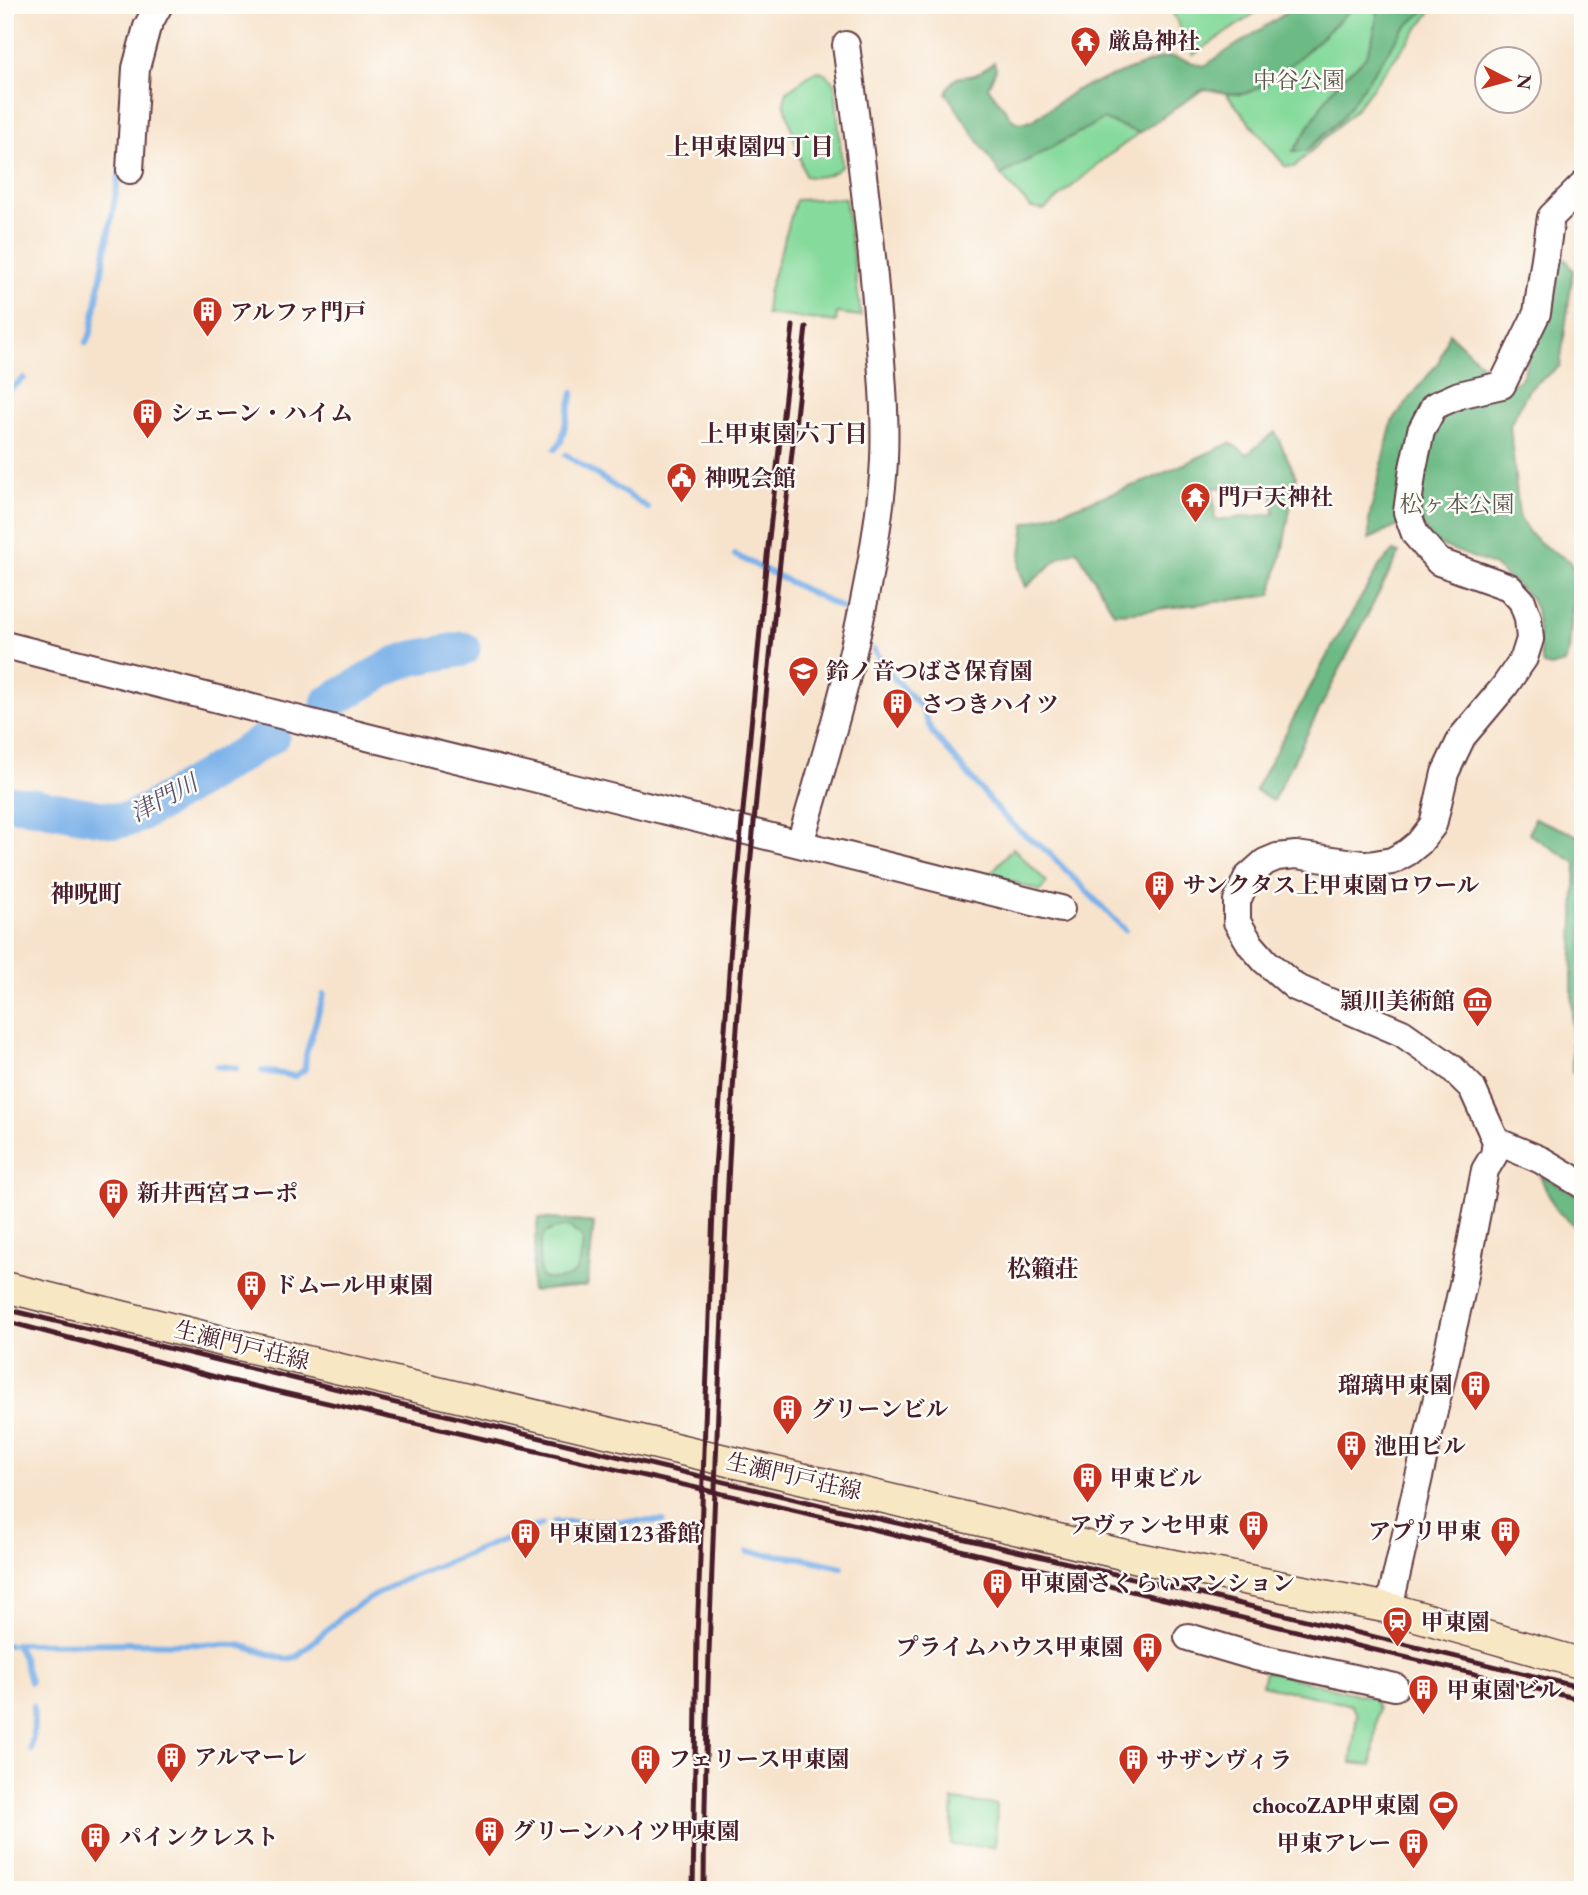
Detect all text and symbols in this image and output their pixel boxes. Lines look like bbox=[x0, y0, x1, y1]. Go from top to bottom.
temple icon: 厳島神社 bbox=[1068, 24, 1102, 68]
place label: 厳島神社 bbox=[1108, 26, 1200, 56]
north arrow bbox=[1472, 46, 1542, 116]
park label: 中谷公園 bbox=[1253, 65, 1345, 95]
text: N bbox=[1511, 73, 1538, 91]
district label: 上甲東園四丁目 bbox=[666, 131, 834, 162]
building icon: アルファ門戸 bbox=[190, 295, 224, 339]
place label: アルファ門戸 bbox=[230, 297, 367, 327]
building icon: シェーン・ハイム bbox=[130, 396, 164, 440]
place label: シェーン・ハイム bbox=[170, 398, 353, 428]
district label: 上甲東園六丁目 bbox=[700, 418, 868, 449]
public building icon: 神呪会館 bbox=[664, 461, 698, 505]
place label: 神呪会館 bbox=[704, 463, 796, 493]
temple icon: 門戸天神社 bbox=[1178, 480, 1212, 524]
place label: 門戸天神社 bbox=[1218, 482, 1333, 512]
park label: 松ヶ本公園 bbox=[1400, 489, 1515, 519]
school or university icon: 鈴ノ音つばさ保育園 bbox=[786, 654, 820, 698]
place label: 鈴ノ音つばさ保育園 bbox=[826, 656, 1033, 686]
building icon: さつきハイツ bbox=[881, 687, 915, 731]
place label: さつきハイツ bbox=[921, 689, 1059, 719]
water label: 津門川 bbox=[125, 766, 205, 828]
building icon: サンクタス上甲東園ロワール bbox=[1143, 868, 1177, 912]
place label: サンクタス上甲東園ロワール bbox=[1183, 870, 1479, 900]
district label: 神呪町 bbox=[50, 878, 122, 909]
museum icon: 頴川美術館 bbox=[1461, 984, 1495, 1028]
place label: 頴川美術館 bbox=[1340, 986, 1455, 1016]
building icon: 新井西宮コーポ bbox=[97, 1176, 131, 1220]
place label: 新井西宮コーポ bbox=[137, 1178, 298, 1208]
district label: 松籟荘 bbox=[1007, 1253, 1079, 1284]
building icon: ドムール甲東園 bbox=[234, 1268, 268, 1312]
place label: ドムール甲東園 bbox=[274, 1270, 433, 1300]
street label: 生瀬門戸荘線 bbox=[171, 1314, 313, 1376]
building icon: 瑠璃甲東園 bbox=[1459, 1368, 1493, 1412]
place label: 瑠璃甲東園 bbox=[1338, 1370, 1453, 1400]
building icon: グリーンビル bbox=[771, 1392, 805, 1436]
place label: グリーンビル bbox=[811, 1394, 949, 1424]
building icon: 池田ビル bbox=[1334, 1429, 1368, 1473]
place label: 池田ビル bbox=[1374, 1431, 1466, 1461]
street label: 生瀬門戸荘線 bbox=[723, 1446, 865, 1506]
building icon: 甲東ビル bbox=[1070, 1461, 1104, 1505]
place label: 甲東ビル bbox=[1110, 1463, 1202, 1493]
building icon: アヴァンセ甲東 bbox=[1236, 1508, 1270, 1552]
place label: アヴァンセ甲東 bbox=[1069, 1510, 1230, 1540]
building icon: アプリ甲東 bbox=[1488, 1514, 1522, 1558]
building icon: 甲東園123番館 bbox=[509, 1516, 543, 1560]
place label: アプリ甲東 bbox=[1368, 1516, 1482, 1546]
place label: 甲東園123番館 bbox=[549, 1518, 701, 1548]
building icon: 甲東園さくらいマンション bbox=[980, 1566, 1014, 1610]
place label: 甲東園さくらいマンション bbox=[1020, 1568, 1295, 1598]
station icon: 甲東園 bbox=[1381, 1605, 1415, 1649]
place label: 甲東園 bbox=[1421, 1607, 1490, 1637]
building icon: プライムハウス甲東園 bbox=[1130, 1630, 1164, 1674]
place label: プライムハウス甲東園 bbox=[895, 1632, 1124, 1662]
building icon: 甲東園ビル bbox=[1407, 1673, 1441, 1717]
place label: 甲東園ビル bbox=[1447, 1675, 1562, 1705]
building icon: アルマーレ bbox=[154, 1740, 188, 1784]
place label: アルマーレ bbox=[194, 1742, 308, 1772]
building icon: フェリース甲東園 bbox=[628, 1742, 662, 1786]
building icon: サザンヴィラ bbox=[1116, 1743, 1150, 1787]
place label: フェリース甲東園 bbox=[668, 1744, 850, 1774]
place label: サザンヴィラ bbox=[1156, 1745, 1292, 1775]
sports icon: chocoZAP甲東園 bbox=[1426, 1788, 1460, 1832]
place label: chocoZAP甲東園 bbox=[1252, 1790, 1420, 1820]
building icon: グリーンハイツ甲東園 bbox=[472, 1814, 506, 1858]
place label: グリーンハイツ甲東園 bbox=[512, 1816, 740, 1846]
building icon: パインクレスト bbox=[79, 1820, 113, 1864]
place label: パインクレスト bbox=[119, 1822, 279, 1852]
building icon: 甲東アレー bbox=[1397, 1826, 1431, 1870]
place label: 甲東アレー bbox=[1277, 1828, 1391, 1858]

